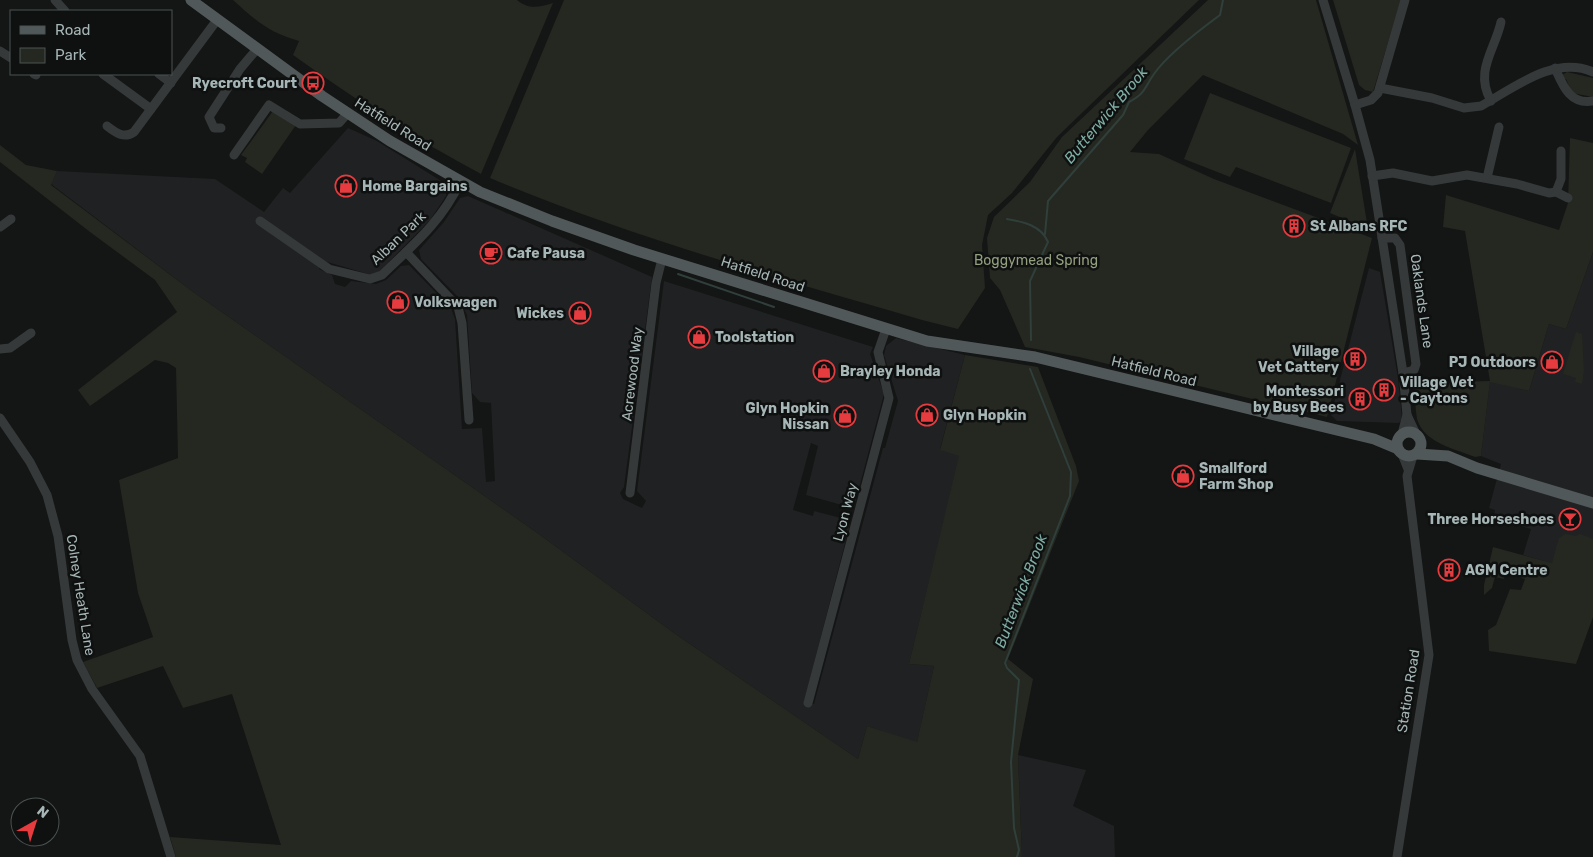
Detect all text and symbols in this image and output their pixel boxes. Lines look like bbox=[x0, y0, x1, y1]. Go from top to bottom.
legend bbox=[10, 10, 172, 75]
text: Road bbox=[55, 21, 91, 39]
text: Park bbox=[55, 46, 86, 64]
water label: Butterwick Brook bbox=[1060, 63, 1152, 167]
bus stop icon: Ryecroft Court bbox=[301, 71, 325, 95]
place label: Ryecroft Court bbox=[192, 75, 297, 92]
street label: Hatfield Road bbox=[351, 94, 434, 155]
shop icon: Home Bargains bbox=[334, 174, 358, 198]
place label: Home Bargains bbox=[362, 178, 468, 195]
street label: Alban Park bbox=[367, 207, 430, 269]
building icon: St Albans RFC bbox=[1282, 214, 1306, 238]
place label: St Albans RFC bbox=[1310, 218, 1408, 235]
cafe icon: Cafe Pausa bbox=[479, 241, 503, 265]
place label: Cafe Pausa bbox=[507, 245, 585, 262]
park label: Boggymead Spring bbox=[974, 252, 1098, 269]
street label: Hatfield Road bbox=[719, 253, 807, 296]
street label: Oaklands Lane bbox=[1406, 253, 1437, 349]
shop icon: Volkswagen bbox=[386, 290, 410, 314]
place label: Volkswagen bbox=[414, 294, 497, 311]
shop icon: Wickes bbox=[568, 301, 592, 325]
place label: Wickes bbox=[516, 305, 564, 322]
shop icon: Toolstation bbox=[687, 325, 711, 349]
street label: Acrewood Way bbox=[618, 326, 647, 422]
place label: Toolstation bbox=[715, 329, 794, 346]
place label: Village Vet Cattery bbox=[1258, 343, 1340, 376]
building icon: Village Vet Cattery bbox=[1343, 347, 1367, 371]
shop icon: PJ Outdoors bbox=[1540, 350, 1564, 374]
street label: Hatfield Road bbox=[1110, 353, 1198, 390]
place label: PJ Outdoors bbox=[1449, 354, 1536, 371]
shop icon: Brayley Honda bbox=[812, 359, 836, 383]
place label: Brayley Honda bbox=[840, 363, 941, 380]
place label: Village Vet - Caytons bbox=[1400, 374, 1474, 407]
building icon: Village Vet - Caytons bbox=[1372, 378, 1396, 402]
place label: Montessori by Busy Bees bbox=[1253, 383, 1344, 416]
building icon: Montessori by Busy Bees bbox=[1348, 387, 1372, 411]
place label: Glyn Hopkin Nissan bbox=[746, 400, 829, 433]
shop icon: Glyn Hopkin bbox=[915, 403, 939, 427]
shop icon: Glyn Hopkin Nissan bbox=[833, 404, 857, 428]
place label: Glyn Hopkin bbox=[943, 407, 1026, 424]
place label: Smallford Farm Shop bbox=[1199, 460, 1274, 493]
shop icon: Smallford Farm Shop bbox=[1171, 464, 1195, 488]
street label: Lyon Way bbox=[830, 481, 862, 543]
bar icon: Three Horseshoes bbox=[1558, 507, 1582, 531]
place label: Three Horseshoes bbox=[1428, 511, 1554, 528]
water label: Butterwick Brook bbox=[991, 531, 1051, 651]
street label: Colney Heath Lane bbox=[63, 533, 99, 657]
building icon: AGM Centre bbox=[1437, 558, 1461, 582]
place label: AGM Centre bbox=[1465, 562, 1548, 579]
street label: Station Road bbox=[1394, 648, 1423, 734]
north arrow bbox=[10, 797, 60, 847]
text: N bbox=[34, 803, 52, 822]

